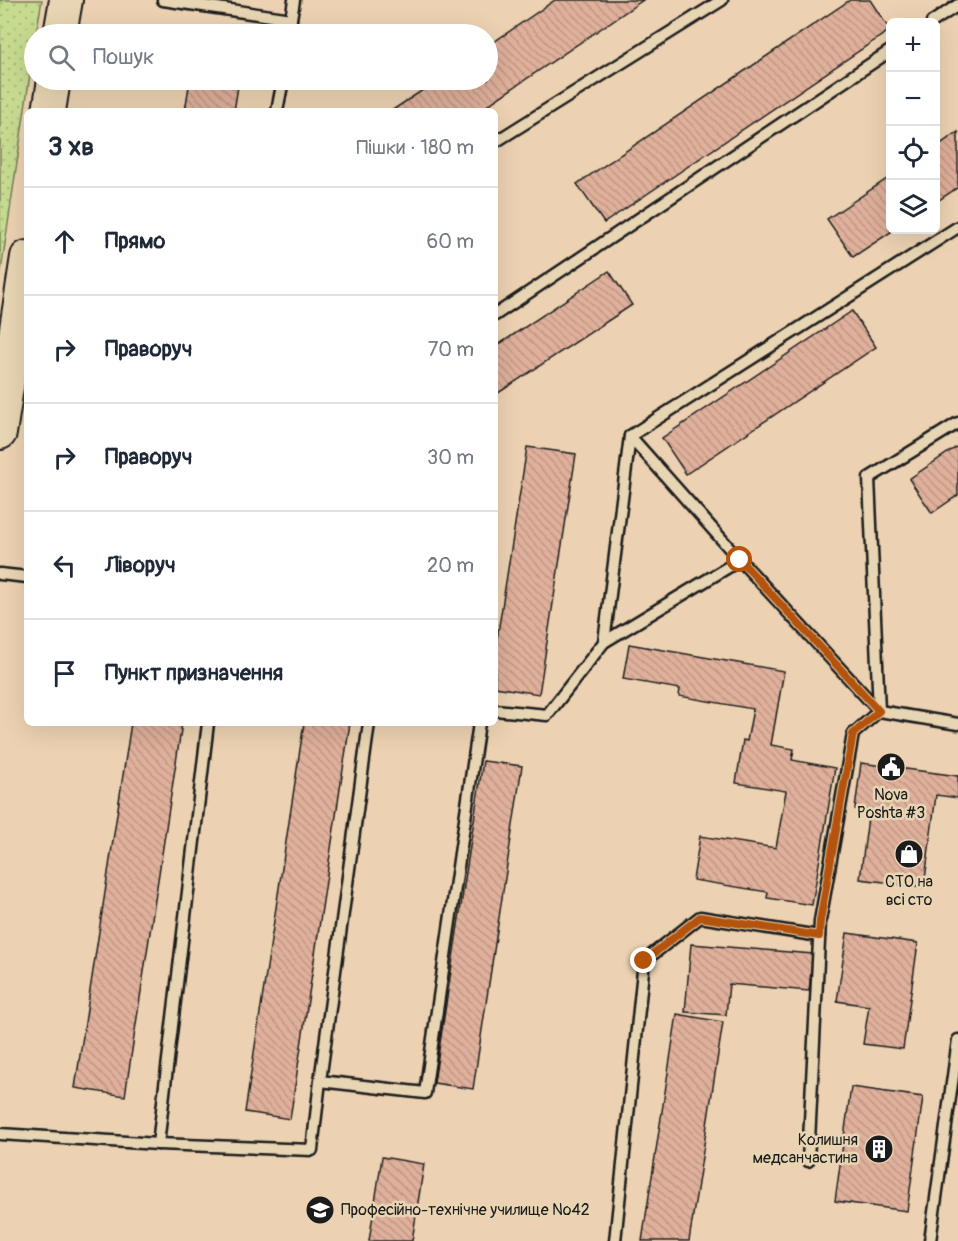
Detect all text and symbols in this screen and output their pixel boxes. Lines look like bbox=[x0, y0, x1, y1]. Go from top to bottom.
map controls bbox=[886, 18, 940, 234]
button: + bbox=[886, 18, 940, 72]
search box bbox=[24, 24, 498, 90]
icon: search bbox=[45, 41, 78, 74]
text: Пошук bbox=[93, 43, 154, 71]
button: − bbox=[886, 72, 940, 126]
button: locate bbox=[886, 126, 940, 180]
text: 3 хв bbox=[48, 131, 94, 163]
text: Пішки · 180 m bbox=[356, 135, 474, 160]
button: layers bbox=[886, 180, 940, 234]
icon: ahead bbox=[48, 225, 81, 258]
text: Прямо bbox=[105, 227, 165, 255]
text: 60 m bbox=[427, 229, 474, 254]
icon: right bbox=[48, 333, 81, 366]
text: Праворуч bbox=[105, 335, 192, 363]
text: 70 m bbox=[428, 337, 474, 362]
icon: right bbox=[48, 441, 81, 474]
text: Праворуч bbox=[105, 443, 192, 471]
text: 30 m bbox=[427, 445, 474, 470]
route start bbox=[726, 546, 752, 572]
icon: left bbox=[48, 549, 81, 582]
text: Ліворуч bbox=[105, 551, 176, 579]
text: 20 m bbox=[427, 553, 474, 578]
icon: arrive bbox=[48, 657, 81, 690]
text: Пункт призначення bbox=[105, 659, 283, 687]
public building icon: Nova Poshta #3 bbox=[875, 751, 907, 783]
place label: Nova Poshta #3 bbox=[857, 785, 925, 823]
shop icon: СТО на всі сто bbox=[893, 838, 925, 870]
place label: СТО на всі сто bbox=[885, 872, 933, 910]
route end bbox=[630, 947, 656, 973]
place label: Колишня медсанчастина bbox=[753, 1130, 858, 1168]
building icon: Колишня медсанчастина bbox=[863, 1133, 895, 1165]
school or university icon: Професійно-технічне училище №42 bbox=[304, 1194, 336, 1226]
place label: Професійно-технічне училище №42 bbox=[341, 1200, 590, 1220]

